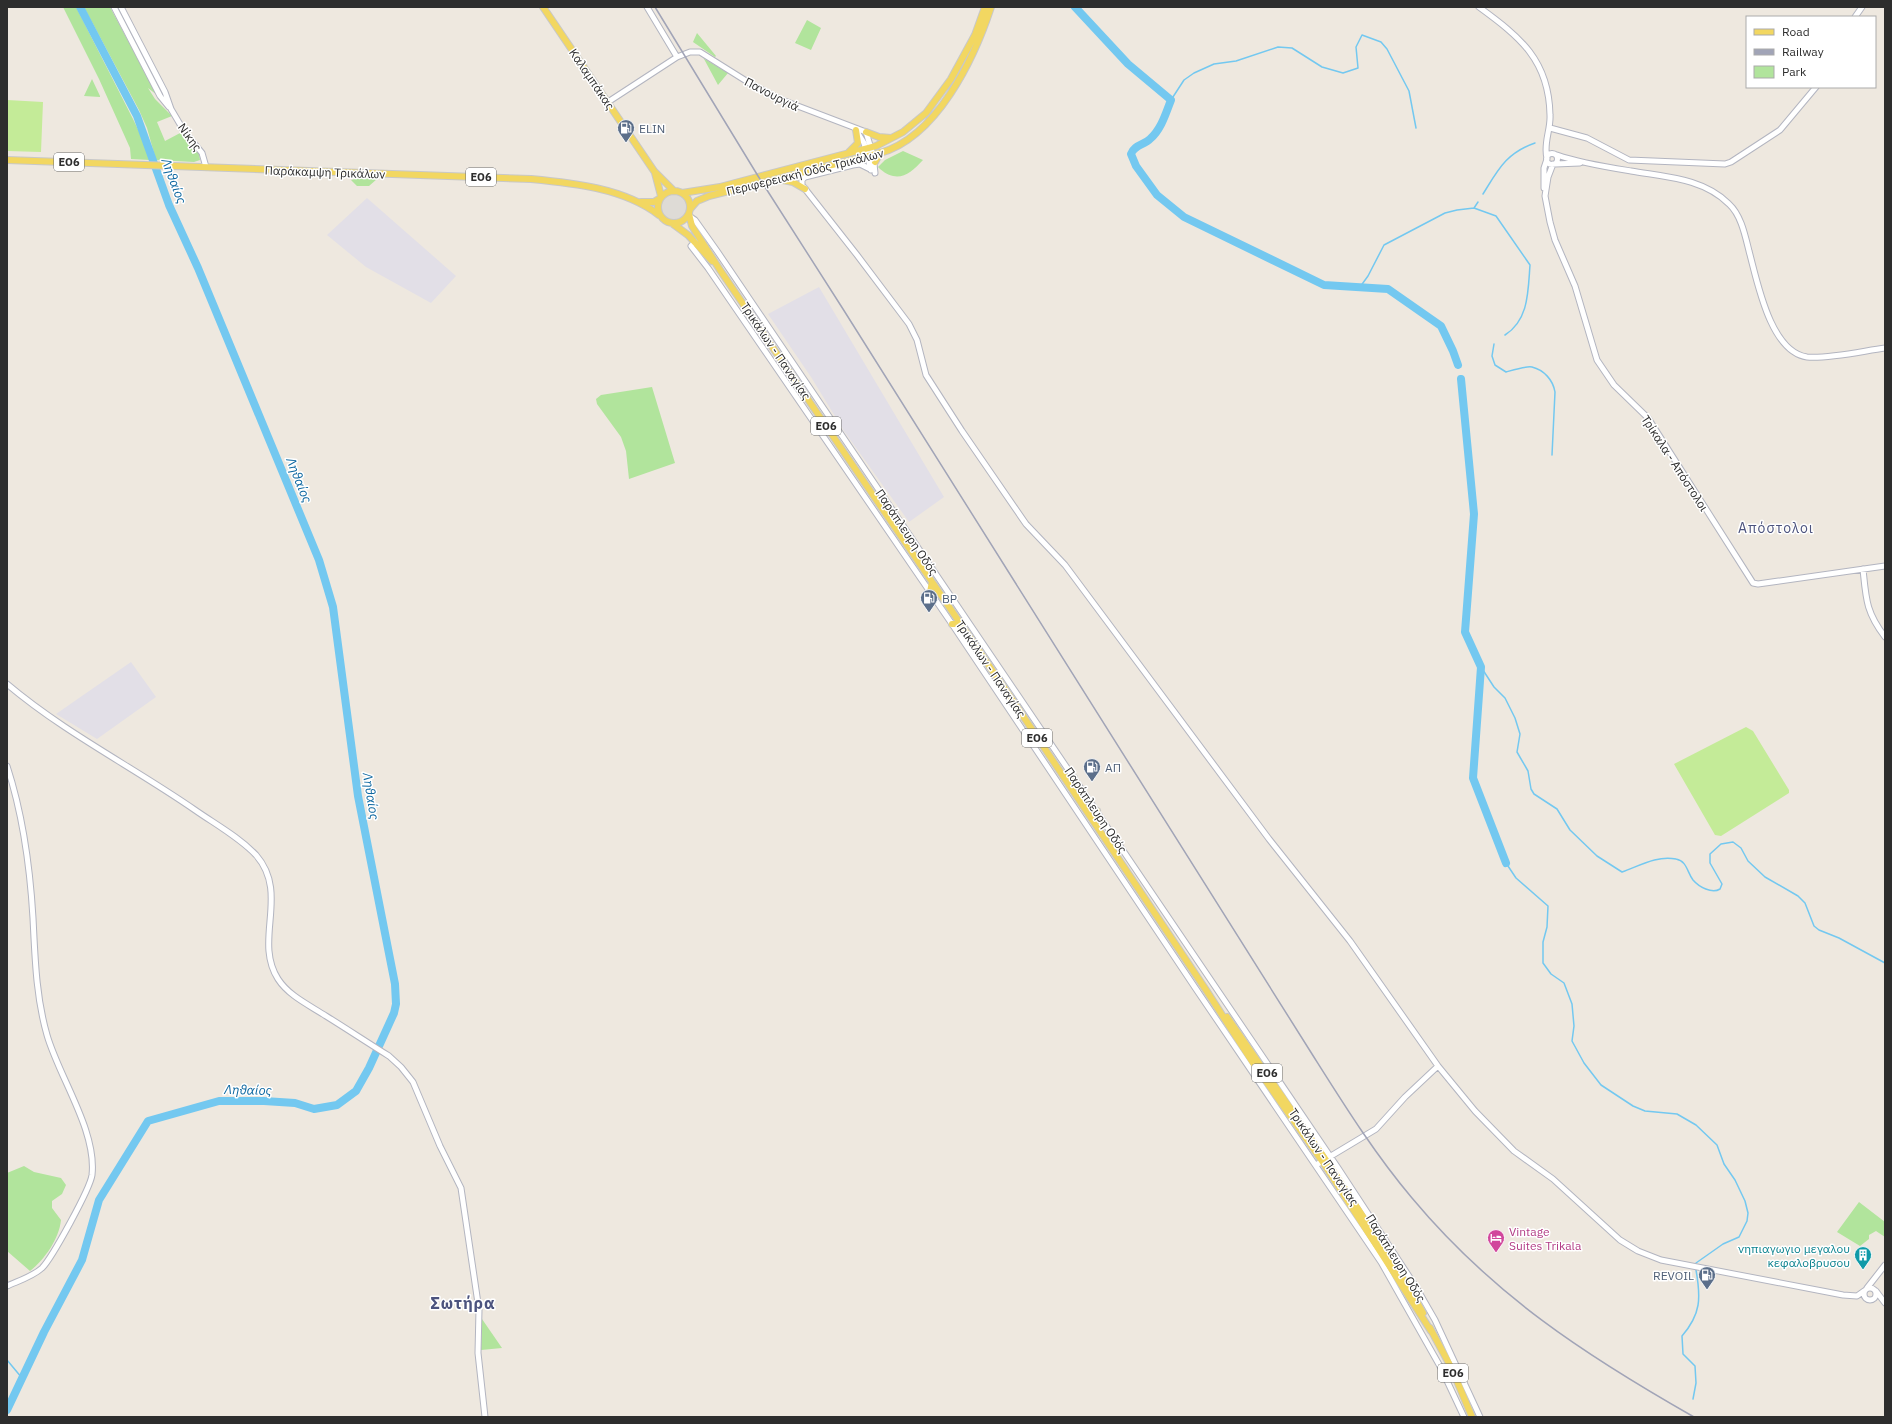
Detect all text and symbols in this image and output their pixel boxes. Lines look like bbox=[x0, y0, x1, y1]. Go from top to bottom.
legend bbox=[1746, 16, 1876, 88]
text: Road bbox=[1782, 24, 1810, 39]
text: Railway bbox=[1782, 44, 1824, 59]
street label: Καλαμπάκας bbox=[566, 46, 618, 113]
text: Park bbox=[1782, 64, 1807, 79]
street label: Πανουργιά bbox=[742, 74, 802, 114]
fuel station icon: ELIN bbox=[616, 118, 636, 143]
street label: Νίκης bbox=[175, 120, 205, 154]
place label: ELIN bbox=[639, 121, 665, 136]
street label: Περιφερειακή Οδός Τρικάλων bbox=[725, 145, 885, 199]
road number: ΕΟ6 bbox=[54, 153, 84, 171]
water label: Ληθαίος bbox=[157, 155, 191, 207]
street label: Παράκαμψη Τρικάλων bbox=[264, 162, 386, 182]
road number: ΕΟ6 bbox=[466, 168, 496, 186]
street label: Τρικάλων - Παναγίας bbox=[738, 299, 814, 403]
street label: Τρίκαλα - Απόστολοι bbox=[1638, 412, 1712, 514]
road number: ΕΟ6 bbox=[811, 417, 841, 435]
water label: Ληθαίος bbox=[282, 454, 316, 506]
street label: Παράπλευρη Οδός bbox=[873, 486, 942, 578]
district label: Απόστολοι bbox=[1738, 519, 1814, 537]
fuel station icon: BP bbox=[919, 588, 939, 613]
place label: BP bbox=[942, 591, 957, 606]
street label: Τρικάλων - Παναγίας bbox=[953, 617, 1029, 721]
road number: ΕΟ6 bbox=[1022, 729, 1052, 747]
fuel station icon: ΑΠ bbox=[1082, 757, 1102, 782]
place label: ΑΠ bbox=[1105, 760, 1121, 775]
street label: Παράπλευρη Οδός bbox=[1062, 764, 1131, 856]
water label: Ληθαίος bbox=[359, 770, 383, 822]
road number: ΕΟ6 bbox=[1252, 1064, 1282, 1082]
water label: Ληθαίος bbox=[223, 1081, 273, 1099]
street label: Τρικάλων - Παναγίας bbox=[1286, 1105, 1362, 1209]
street label: Παράπλευρη Οδός bbox=[1363, 1211, 1429, 1305]
place label: Vintage Suites Trikala bbox=[1509, 1224, 1582, 1253]
hotel icon: Vintage Suites Trikala bbox=[1486, 1228, 1506, 1253]
place label: νηπιαγωγιο μεγαλου κεφαλοβρυσου bbox=[1738, 1241, 1850, 1270]
building icon: νηπιαγωγιο μεγαλου κεφαλοβρυσου bbox=[1853, 1245, 1873, 1270]
fuel station icon: REVOIL bbox=[1697, 1265, 1717, 1290]
place label: REVOIL bbox=[1653, 1268, 1694, 1283]
district label: Σωτήρα bbox=[430, 1293, 496, 1313]
road number: ΕΟ6 bbox=[1438, 1364, 1468, 1382]

